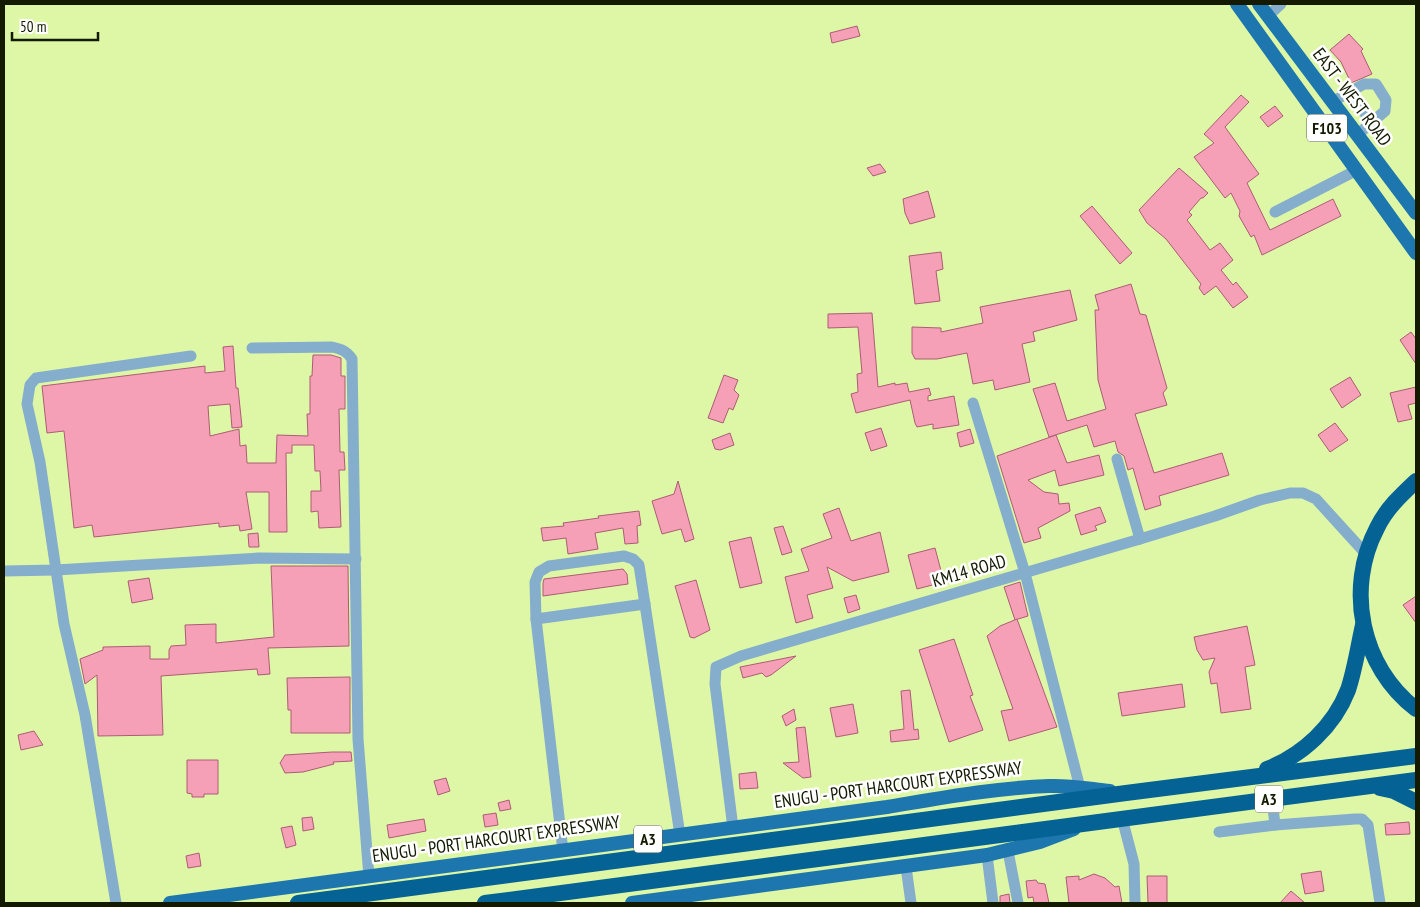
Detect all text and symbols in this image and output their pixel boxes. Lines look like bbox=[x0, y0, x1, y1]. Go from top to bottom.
scale bar bbox=[12, 10, 99, 42]
text: 50 m bbox=[20, 17, 46, 36]
street label: EAST - WEST ROAD bbox=[1308, 43, 1397, 150]
road number: F103 bbox=[1307, 115, 1347, 142]
street label: KM14 ROAD bbox=[929, 549, 1009, 592]
street label: ENUGU - PORT HARCOURT EXPRESSWAY bbox=[773, 756, 1024, 813]
road number: A3 bbox=[1255, 786, 1283, 812]
street label: ENUGU - PORT HARCOURT EXPRESSWAY bbox=[371, 810, 622, 867]
road number: A3 bbox=[634, 826, 662, 852]

